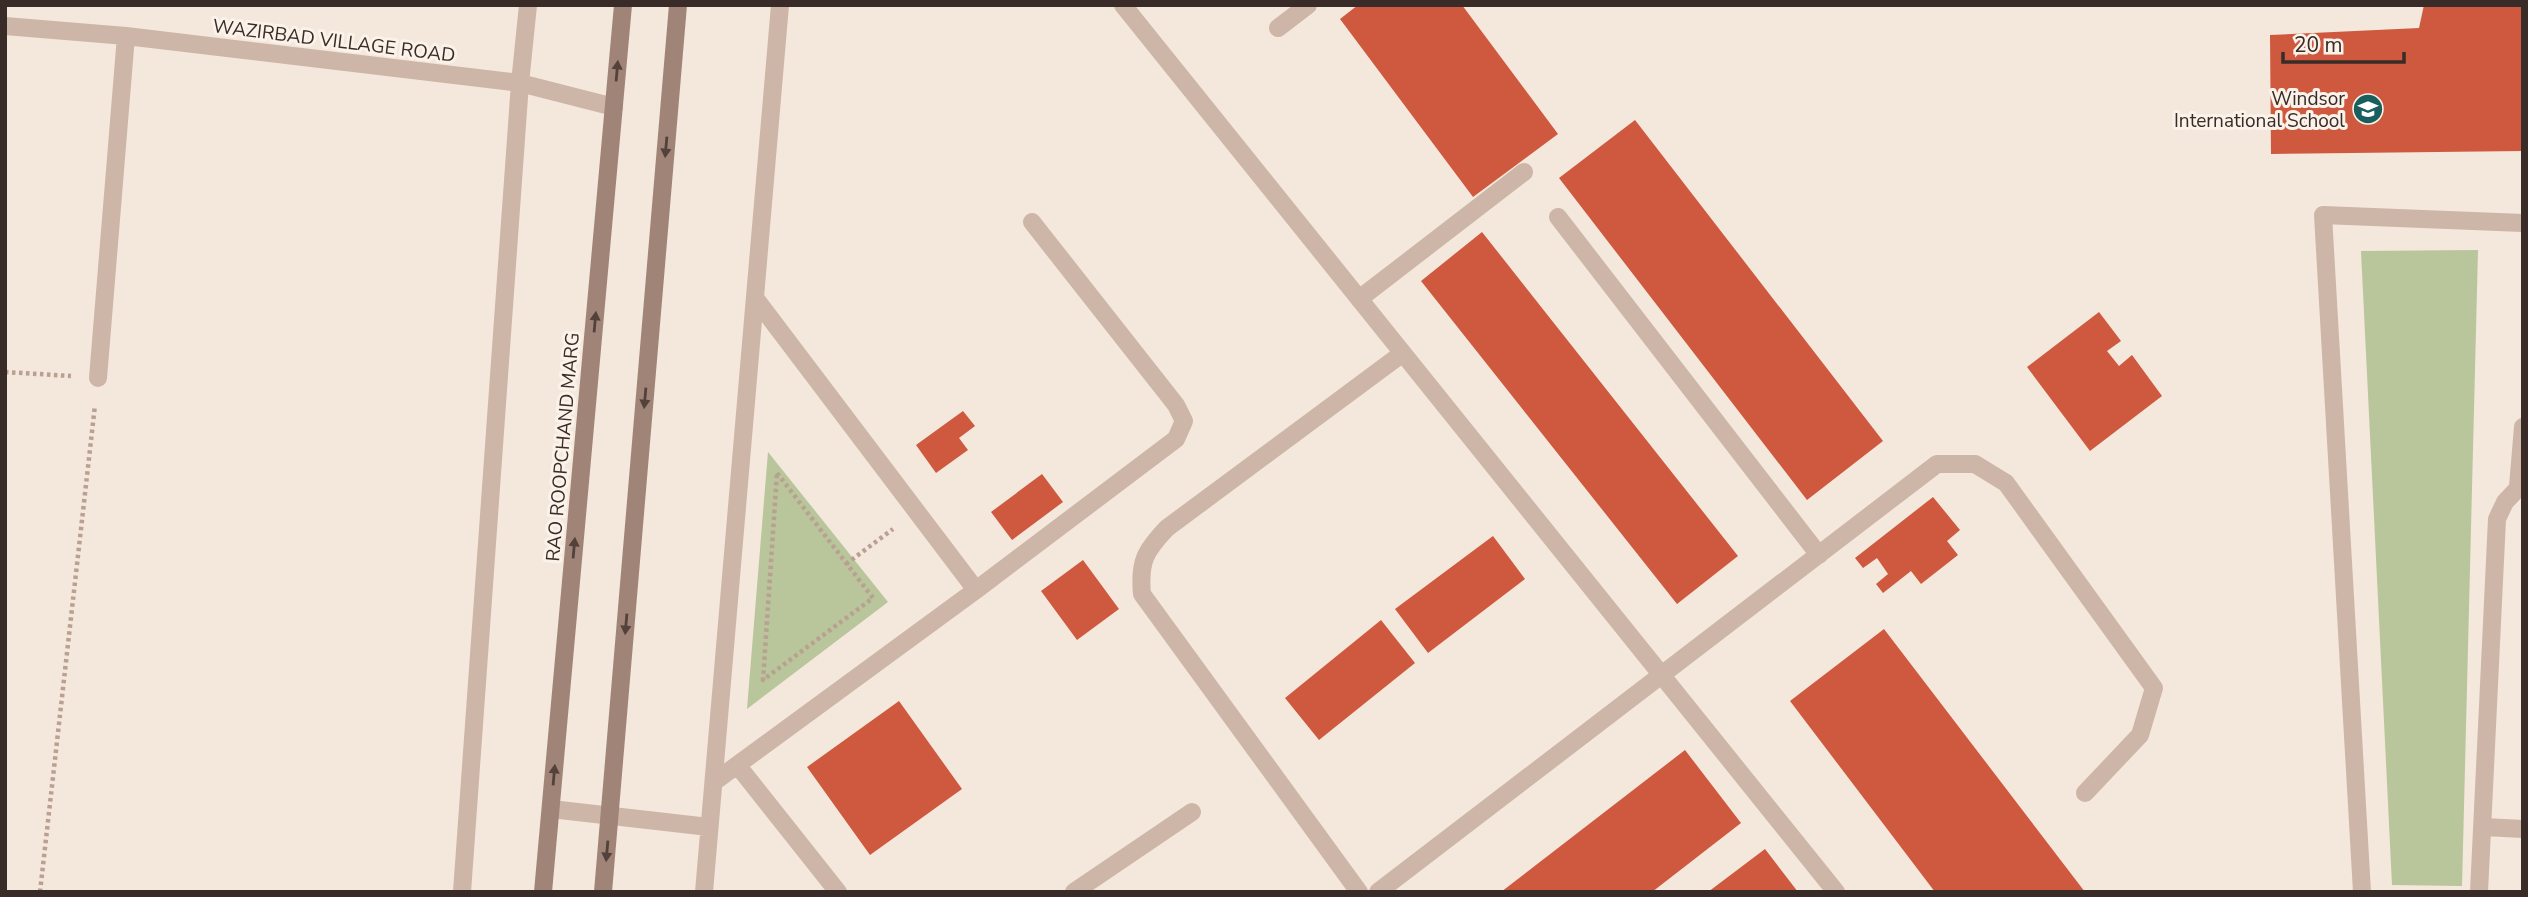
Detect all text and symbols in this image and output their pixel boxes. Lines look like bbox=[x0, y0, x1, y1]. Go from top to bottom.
street label: WAZIRBAD VILLAGE ROAD bbox=[211, 13, 457, 69]
scale bar bbox=[2283, 21, 2404, 65]
text: 20 m bbox=[2294, 31, 2343, 59]
one-way arrow bbox=[612, 60, 623, 82]
place label: Windsor International School bbox=[2174, 86, 2345, 134]
school or university icon: Windsor International School bbox=[2351, 92, 2385, 126]
one-way arrow bbox=[660, 136, 671, 158]
one-way arrow bbox=[590, 311, 601, 333]
street label: RAO ROOPCHAND MARG bbox=[540, 331, 586, 563]
one-way arrow bbox=[639, 387, 650, 409]
one-way arrow bbox=[569, 537, 580, 559]
one-way arrow bbox=[620, 614, 631, 636]
one-way arrow bbox=[549, 764, 560, 786]
one-way arrow bbox=[601, 840, 612, 862]

